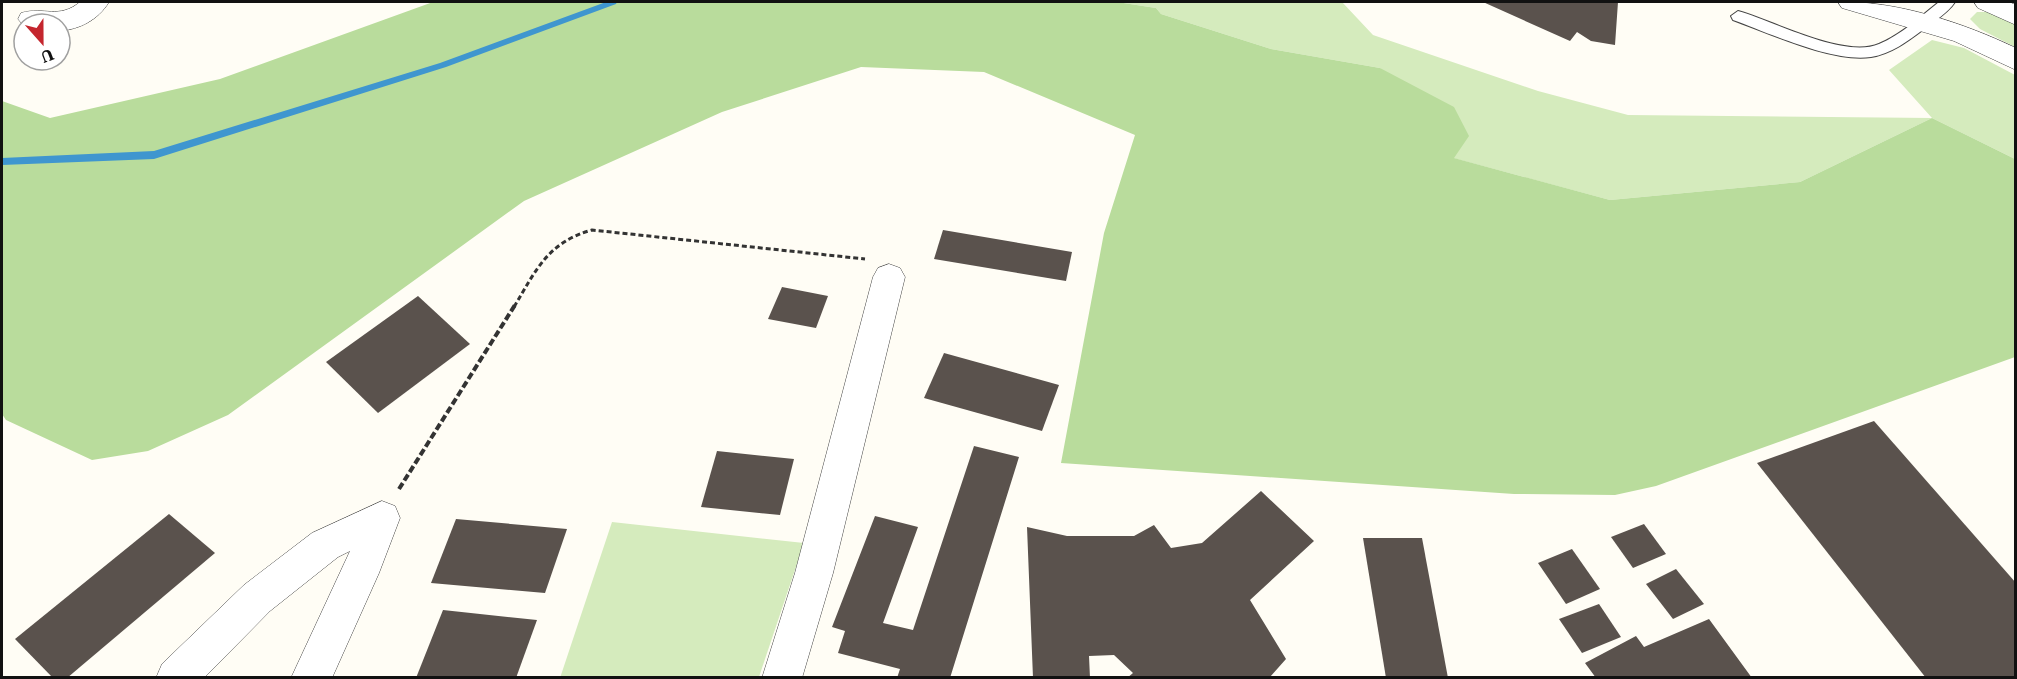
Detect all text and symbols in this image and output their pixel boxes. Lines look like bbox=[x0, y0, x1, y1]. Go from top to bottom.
north arrow bbox=[12, 12, 72, 72]
text: U bbox=[38, 44, 56, 67]

